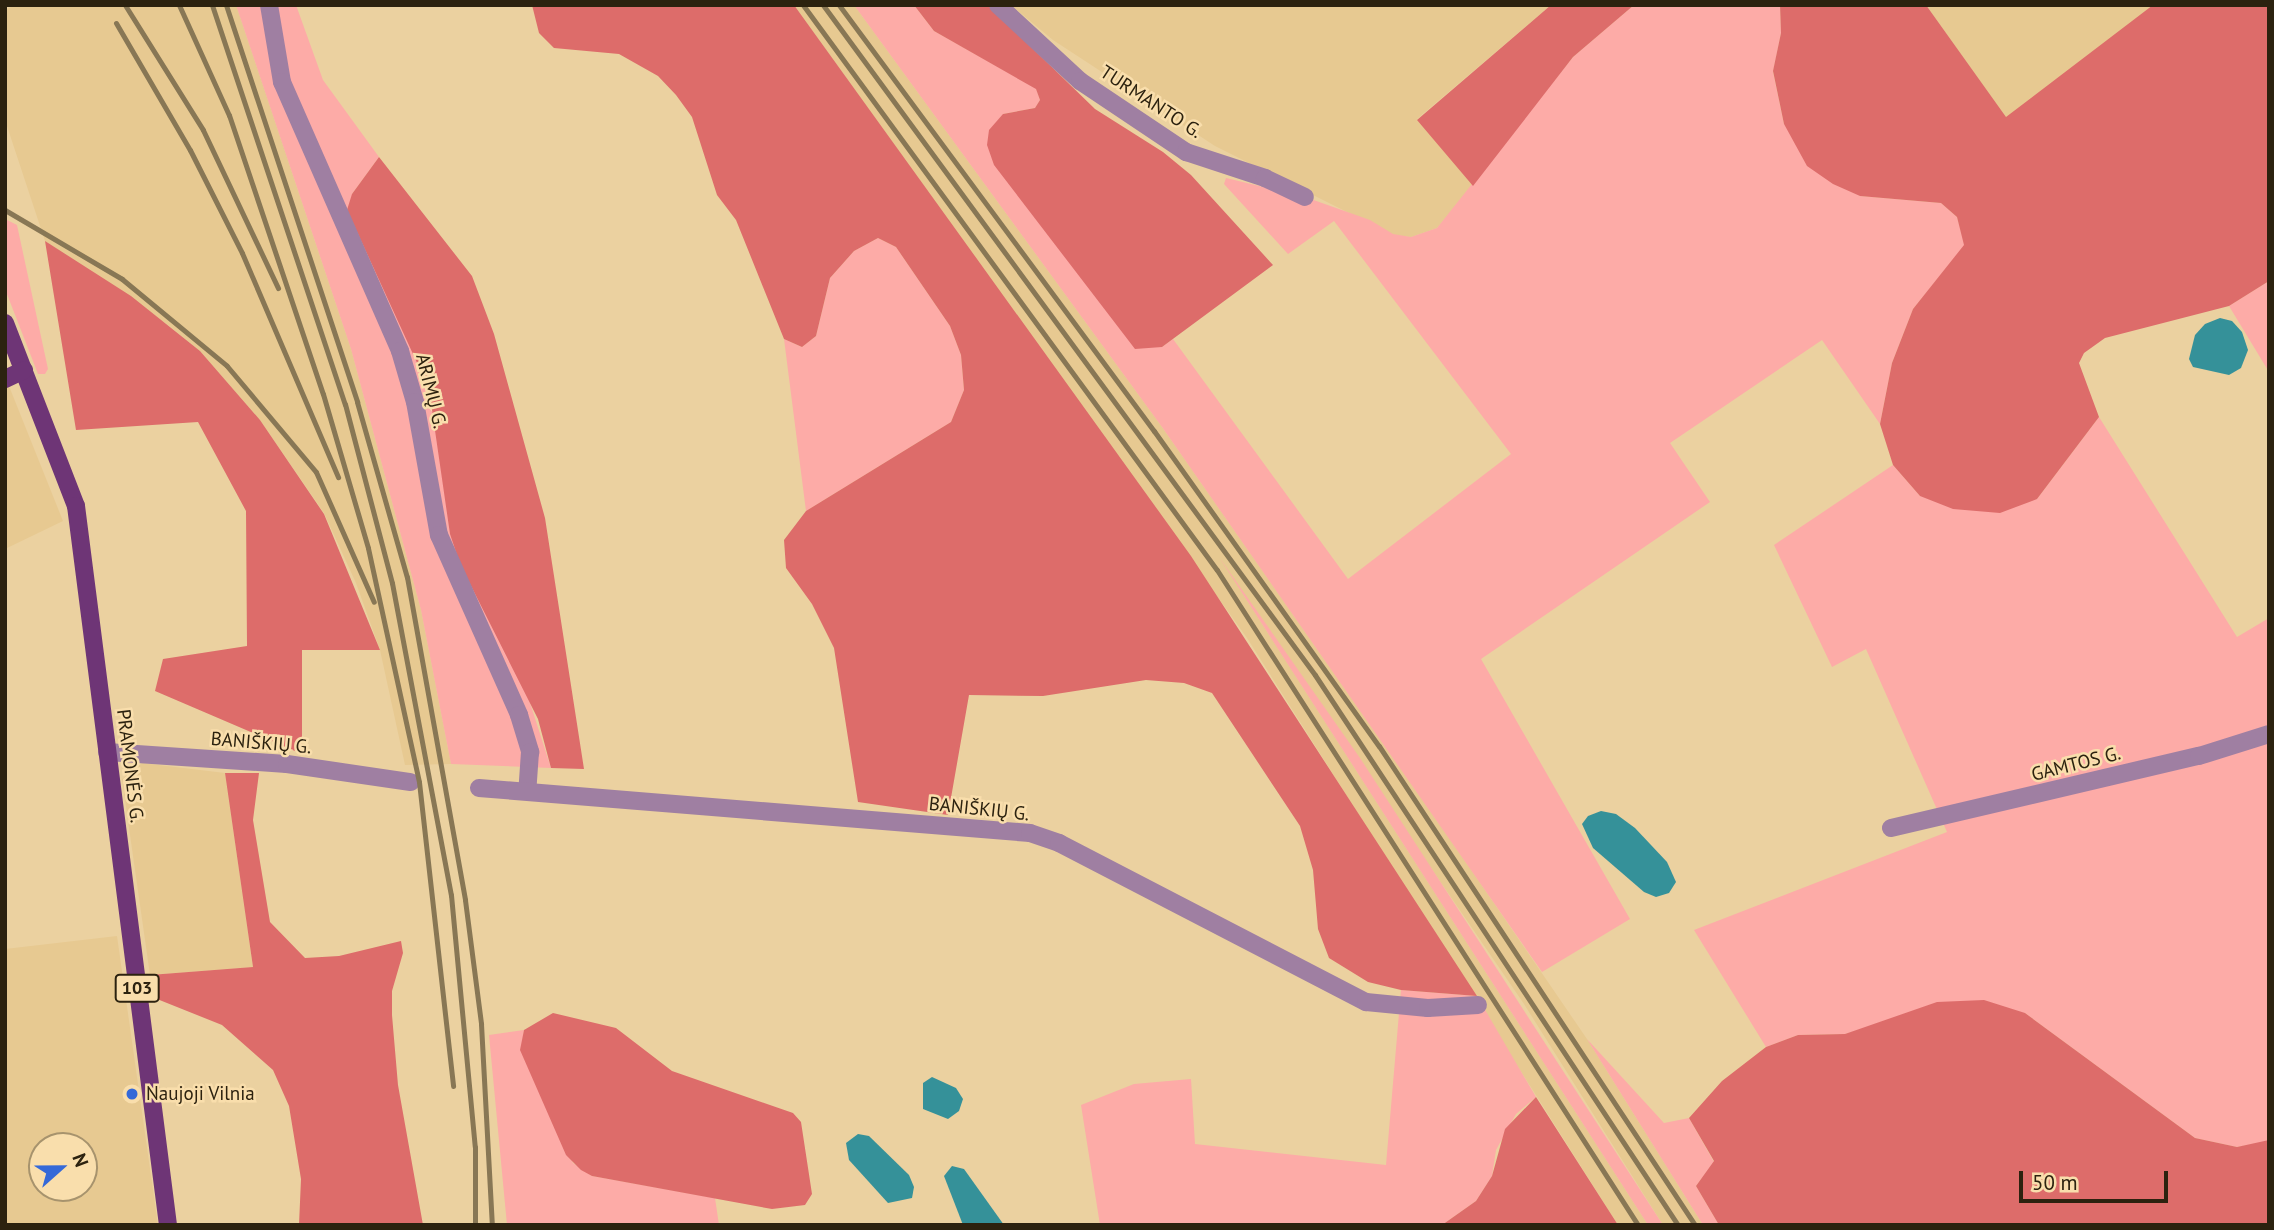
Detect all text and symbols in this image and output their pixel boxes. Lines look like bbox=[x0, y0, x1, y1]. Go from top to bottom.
street label: TURMANTO G. bbox=[1096, 61, 1206, 143]
street label: ARIMŲ G. bbox=[411, 351, 451, 431]
street label: PRAMONĖS G. bbox=[112, 708, 148, 824]
street label: BANIŠKIŲ G. bbox=[210, 727, 312, 759]
street label: GAMTOS G. bbox=[2029, 742, 2123, 786]
street label: BANIŠKIŲ G. bbox=[928, 792, 1030, 826]
road number: 103 bbox=[114, 973, 160, 1002]
place label: Naujoji Vilnia bbox=[146, 1083, 255, 1105]
marker: Naujoji Vilnia bbox=[124, 1086, 140, 1102]
north arrow bbox=[28, 1132, 98, 1202]
text: N bbox=[67, 1150, 94, 1170]
scale bar bbox=[2022, 1156, 2171, 1200]
text: 50 m bbox=[2032, 1169, 2078, 1196]

